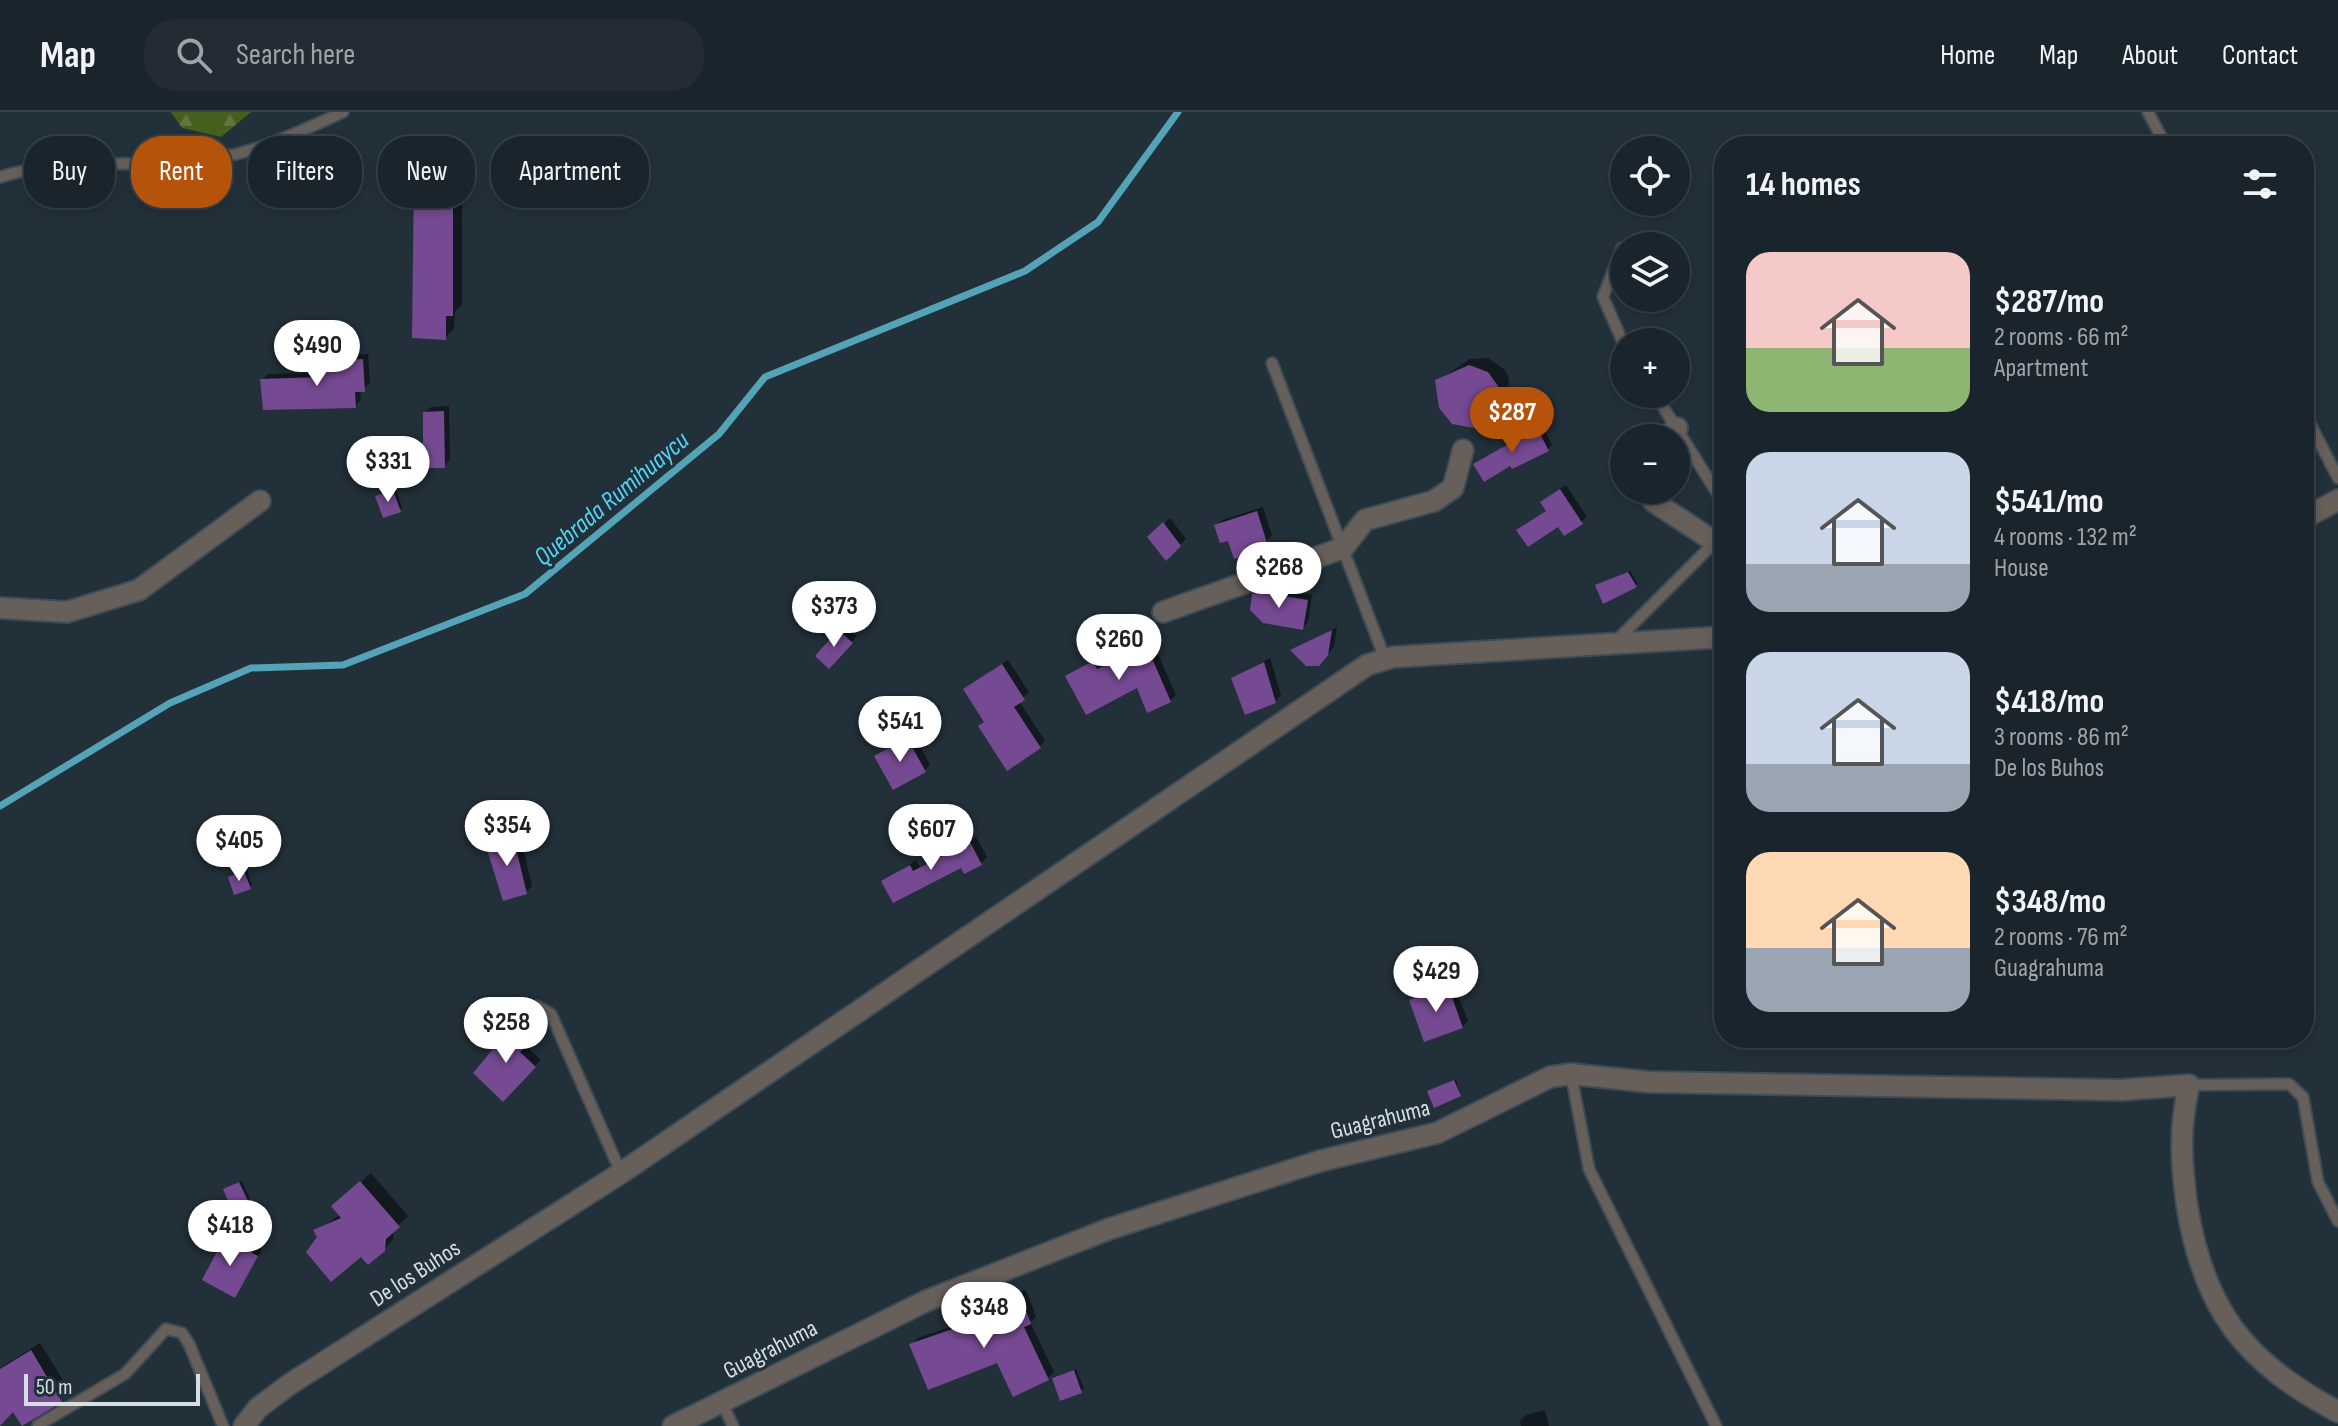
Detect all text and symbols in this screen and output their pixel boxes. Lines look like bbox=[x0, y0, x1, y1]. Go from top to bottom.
search box bbox=[144, 19, 704, 91]
text: Map bbox=[40, 33, 96, 78]
icon: search bbox=[172, 33, 216, 77]
text: Search here bbox=[236, 37, 355, 73]
text: Home bbox=[1940, 39, 1995, 72]
text: Map bbox=[2039, 39, 2078, 72]
text: About bbox=[2122, 39, 2178, 72]
text: Contact bbox=[2222, 39, 2298, 72]
chip: Buy bbox=[24, 136, 115, 208]
chip: Rent bbox=[131, 136, 232, 208]
chip: Filters bbox=[248, 136, 362, 208]
chip: New bbox=[378, 136, 475, 208]
chip: Apartment bbox=[491, 136, 649, 208]
map controls bbox=[1610, 136, 1690, 504]
button: locate bbox=[1610, 136, 1690, 216]
icon: filters bbox=[2238, 162, 2282, 206]
text: 14 homes bbox=[1746, 164, 1861, 205]
button: layers bbox=[1610, 232, 1690, 312]
text: $287/mo bbox=[1994, 281, 2104, 322]
icon: home bbox=[1810, 284, 1906, 380]
pin: $490 bbox=[270, 320, 364, 388]
text: 2 rooms · 66 m² bbox=[1994, 322, 2129, 353]
button: + bbox=[1610, 328, 1690, 408]
text: $490 bbox=[292, 330, 342, 361]
text: Apartment bbox=[1994, 353, 2088, 384]
pin: $287 bbox=[1465, 387, 1559, 455]
text: $287 bbox=[1488, 397, 1536, 428]
button: − bbox=[1610, 424, 1690, 504]
water label: Quebrada Rumihuaycu bbox=[528, 425, 696, 573]
pin: $331 bbox=[341, 436, 435, 504]
text: $331 bbox=[365, 446, 411, 477]
text: $541/mo bbox=[1994, 481, 2104, 522]
icon: home bbox=[1810, 484, 1906, 580]
text: 4 rooms · 132 m² bbox=[1994, 522, 2137, 553]
pin: $268 bbox=[1232, 542, 1326, 610]
text: $268 bbox=[1254, 552, 1304, 583]
text: House bbox=[1994, 553, 2049, 584]
pin: $373 bbox=[787, 581, 881, 649]
text: $373 bbox=[810, 591, 858, 622]
pin: $260 bbox=[1072, 614, 1166, 682]
text: $260 bbox=[1094, 624, 1144, 655]
text: $418/mo bbox=[1994, 681, 2104, 722]
icon: home bbox=[1810, 684, 1906, 780]
pin: $541 bbox=[853, 696, 947, 764]
text: $541 bbox=[876, 706, 924, 737]
text: 3 rooms · 86 m² bbox=[1994, 722, 2129, 753]
text: De los Buhos bbox=[1994, 753, 2104, 784]
pin: $354 bbox=[460, 800, 554, 868]
pin: $607 bbox=[884, 804, 978, 872]
text: $354 bbox=[483, 810, 531, 841]
text: $607 bbox=[906, 814, 956, 845]
pin: $405 bbox=[192, 815, 286, 883]
text: $405 bbox=[214, 825, 264, 856]
text: $348/mo bbox=[1994, 881, 2106, 922]
icon: home bbox=[1810, 884, 1906, 980]
text: 2 rooms · 76 m² bbox=[1994, 922, 2128, 953]
pin: $429 bbox=[1389, 946, 1483, 1014]
text: Guagrahuma bbox=[1994, 953, 2104, 984]
text: $429 bbox=[1411, 956, 1461, 987]
pin: $258 bbox=[459, 997, 553, 1065]
text: $258 bbox=[482, 1007, 530, 1038]
street label: Guagrahuma bbox=[1327, 1093, 1433, 1146]
pin: $418 bbox=[183, 1200, 277, 1268]
text: $418 bbox=[206, 1210, 254, 1241]
street label: De los Buhos bbox=[365, 1234, 466, 1313]
pin: $348 bbox=[937, 1282, 1031, 1350]
text: $348 bbox=[959, 1292, 1009, 1323]
street label: Guagrahuma bbox=[718, 1313, 822, 1385]
scale bar bbox=[24, 1370, 200, 1406]
text: 50 m bbox=[36, 1374, 72, 1401]

